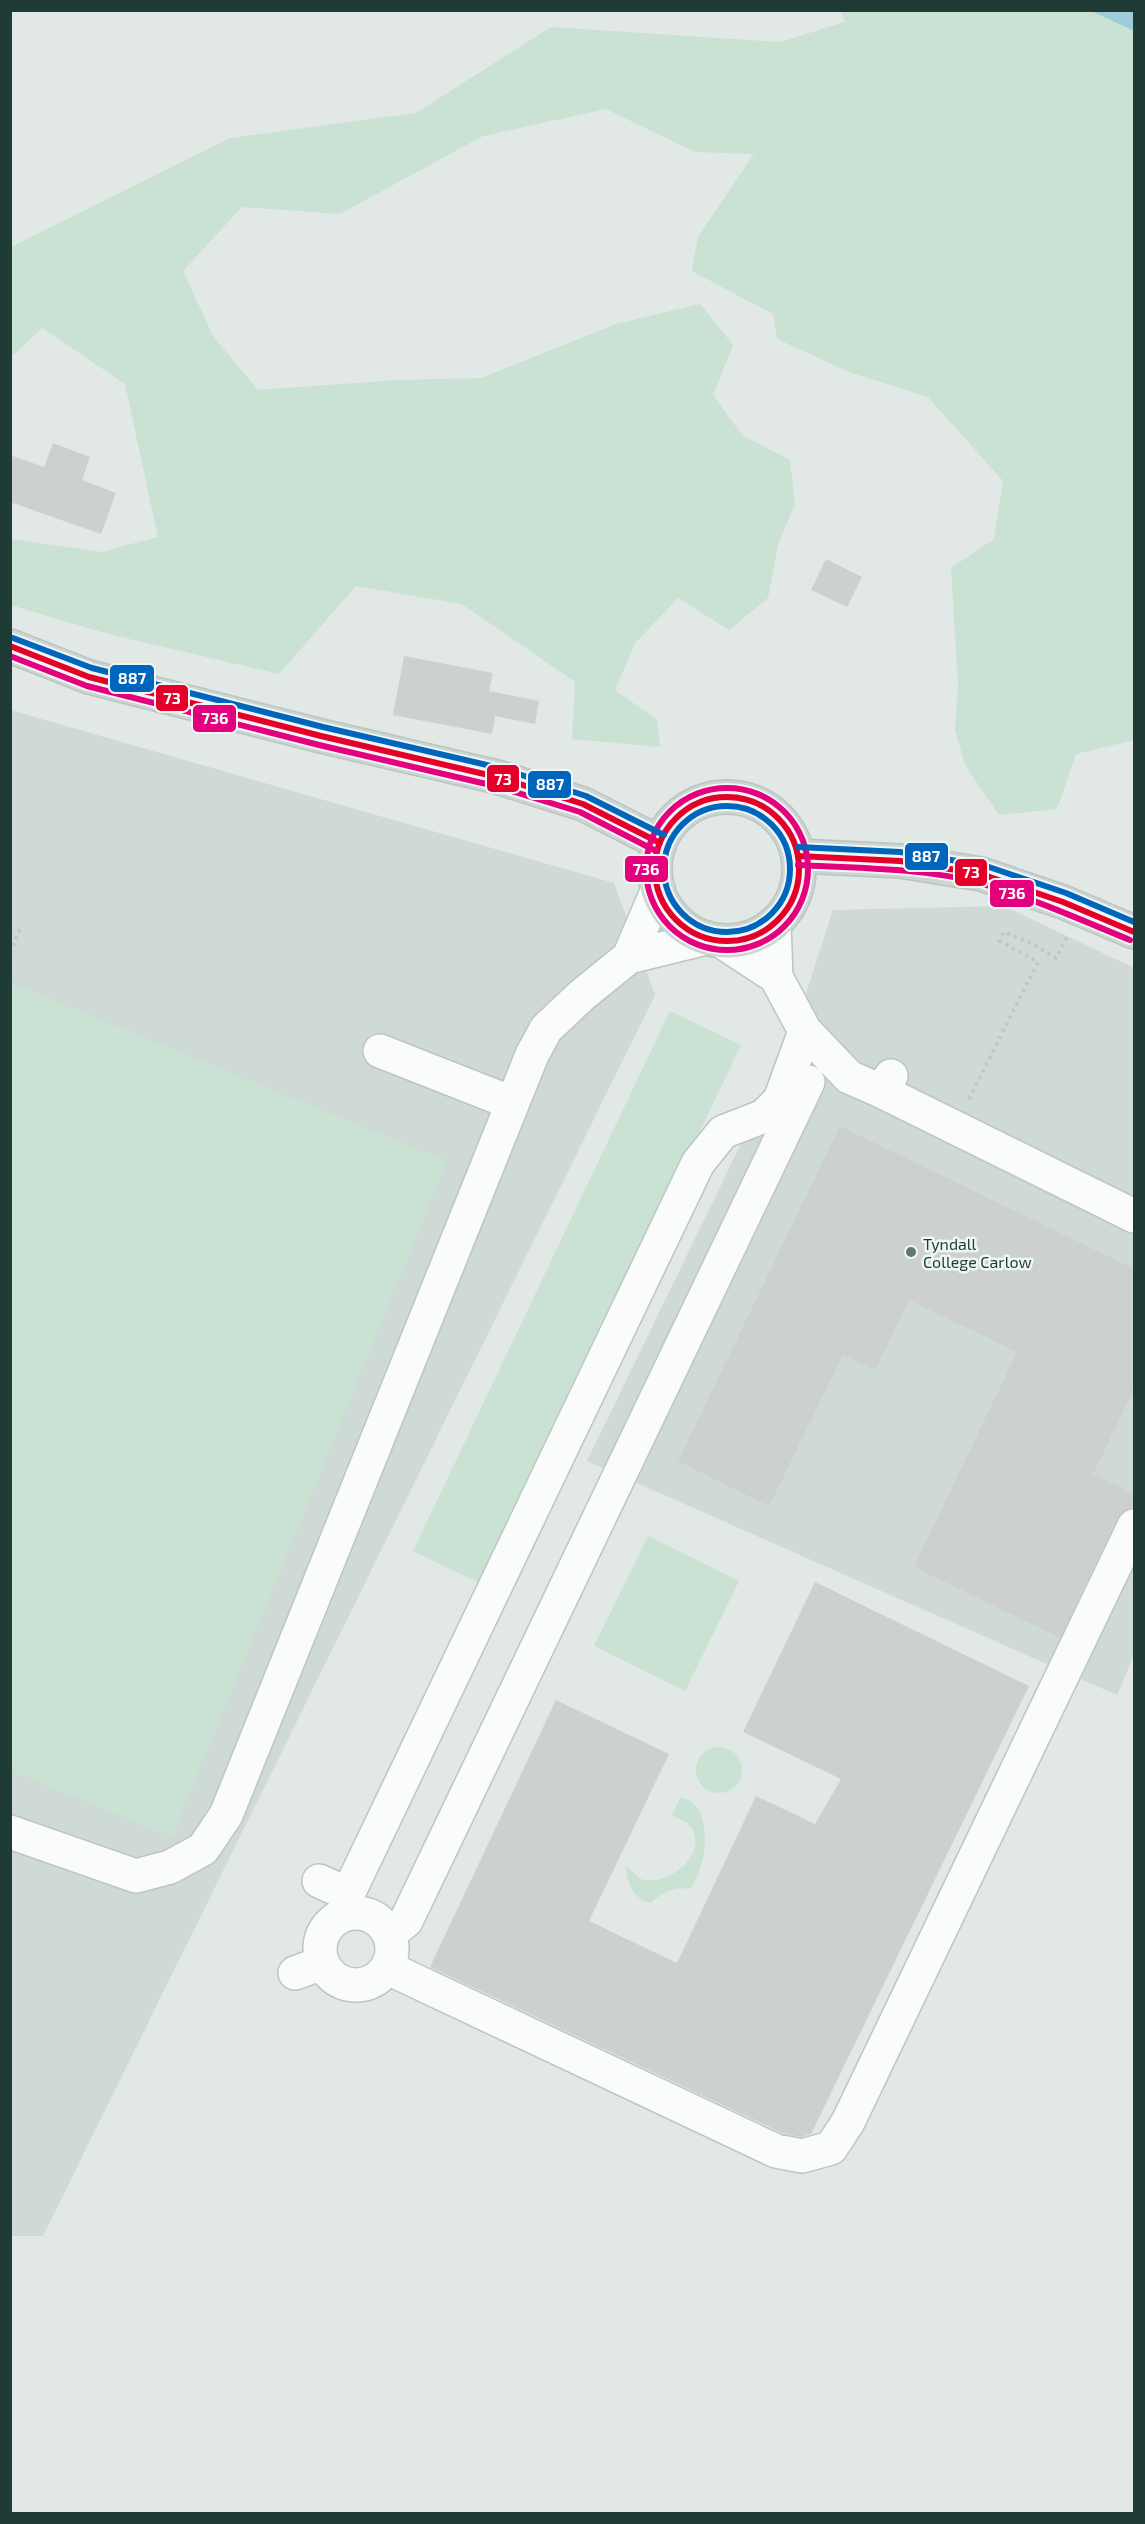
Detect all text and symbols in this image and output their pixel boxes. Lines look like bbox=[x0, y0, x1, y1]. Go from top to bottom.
line badge: 887 bbox=[109, 664, 155, 693]
text: 887 bbox=[118, 668, 147, 687]
line badge: 73 bbox=[155, 684, 189, 712]
text: 73 bbox=[163, 688, 181, 707]
line badge: 736 bbox=[192, 704, 237, 733]
text: 736 bbox=[202, 708, 228, 727]
line badge: 73 bbox=[486, 764, 520, 793]
text: 73 bbox=[494, 769, 512, 788]
line badge: 887 bbox=[527, 770, 572, 799]
text: 887 bbox=[536, 774, 565, 793]
line badge: 887 bbox=[904, 842, 949, 871]
text: 887 bbox=[912, 846, 941, 865]
line badge: 736 bbox=[624, 855, 669, 883]
line badge: 73 bbox=[954, 858, 988, 887]
text: 736 bbox=[633, 859, 659, 878]
text: 73 bbox=[962, 862, 980, 881]
line badge: 736 bbox=[989, 879, 1035, 908]
text: 736 bbox=[999, 883, 1025, 902]
place label: Tyndall College Carlow bbox=[923, 1234, 1032, 1271]
marker: Tyndall College Carlow bbox=[904, 1245, 918, 1259]

